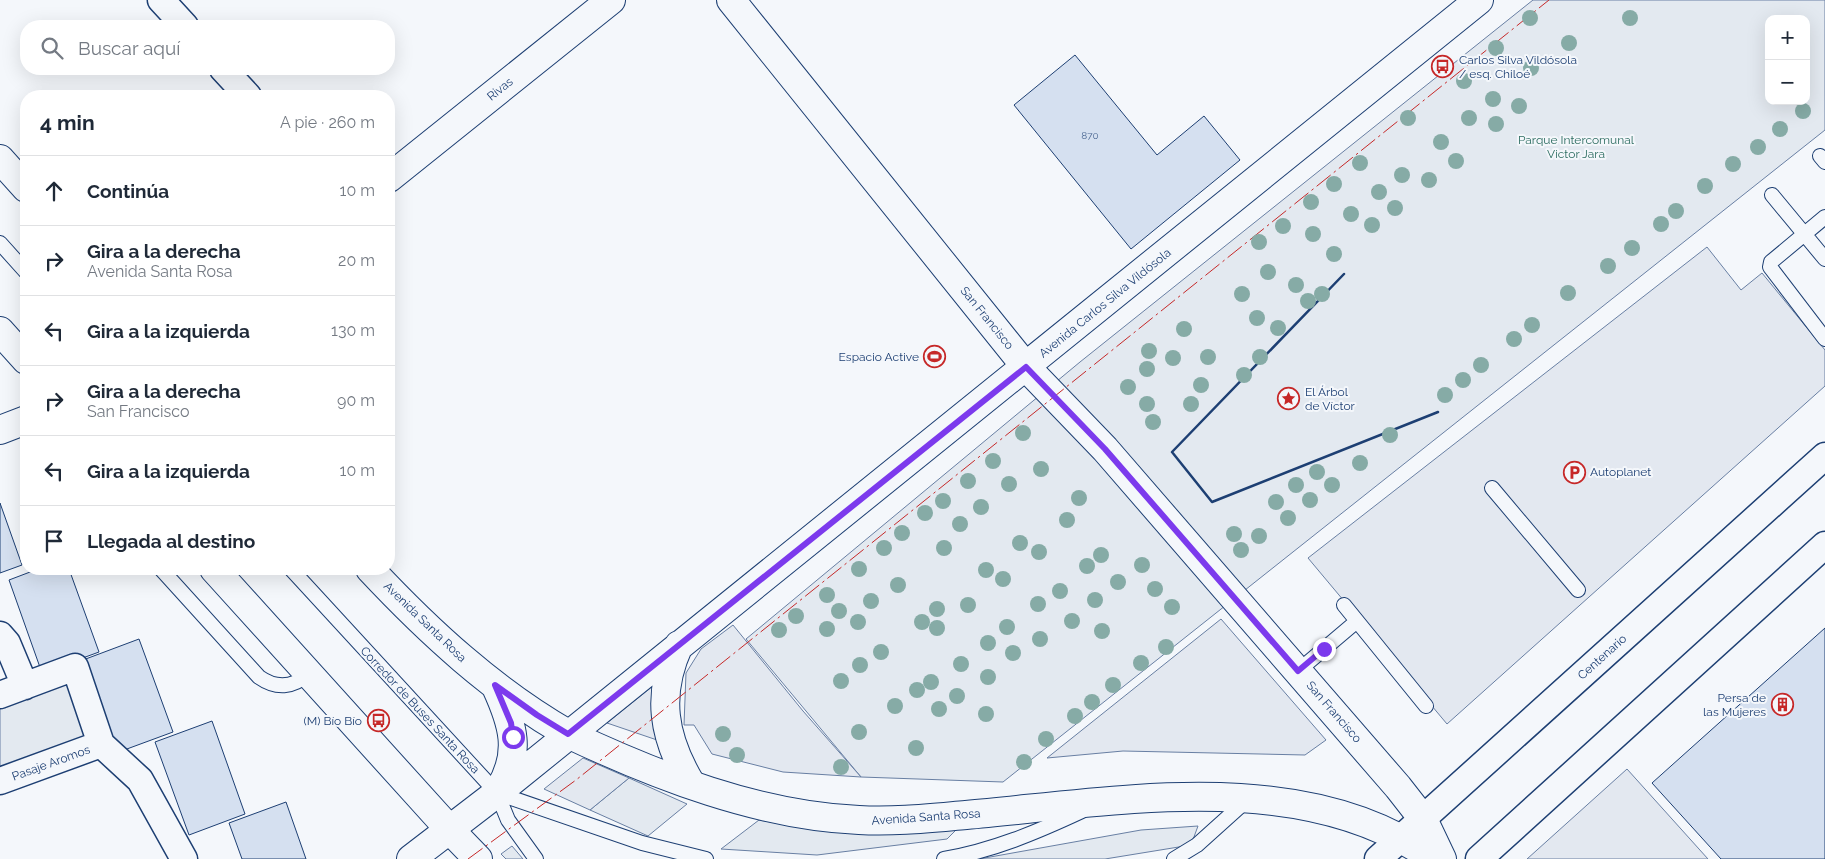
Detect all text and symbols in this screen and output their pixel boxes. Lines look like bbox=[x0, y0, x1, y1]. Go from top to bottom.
map controls bbox=[1765, 15, 1810, 105]
button: + bbox=[1765, 15, 1810, 60]
search box bbox=[20, 20, 395, 75]
icon: search bbox=[38, 34, 66, 62]
text: Buscar aquí bbox=[78, 37, 180, 59]
place label: Carlos Silva Vildósola / esq. Chiloé bbox=[1459, 53, 1577, 81]
bus stop icon: Carlos Silva Vildósola / esq. Chiloé bbox=[1431, 55, 1455, 79]
button: − bbox=[1765, 60, 1810, 105]
street label: Rivas bbox=[484, 74, 516, 104]
text: 4 min bbox=[40, 110, 95, 135]
text: A pie · 260 m bbox=[280, 113, 375, 132]
house number: 870 bbox=[1081, 130, 1099, 141]
park label: Parque Intercomunal Victor Jara bbox=[1518, 133, 1635, 161]
icon: ahead bbox=[40, 177, 68, 205]
text: Continúa bbox=[87, 180, 169, 202]
text: 10 m bbox=[340, 181, 375, 200]
text: Gira a la derecha bbox=[87, 240, 241, 262]
street label: Avenida Carlos Silva Vildósola bbox=[1036, 245, 1174, 361]
icon: right bbox=[40, 247, 68, 275]
text: 20 m bbox=[338, 251, 375, 270]
text: Avenida Santa Rosa bbox=[87, 262, 232, 281]
street label: San Francisco bbox=[957, 284, 1017, 352]
icon: left bbox=[40, 317, 68, 345]
text: Gira a la izquierda bbox=[87, 320, 250, 342]
text: 130 m bbox=[331, 321, 375, 340]
sports icon: Espacio Active bbox=[923, 345, 947, 369]
place label: Espacio Active bbox=[839, 350, 919, 364]
text: Gira a la derecha bbox=[87, 380, 241, 402]
place label: El Árbol de Víctor bbox=[1305, 385, 1356, 413]
icon: right bbox=[40, 387, 68, 415]
place icon: El Árbol de Víctor bbox=[1277, 387, 1301, 411]
text: 90 m bbox=[337, 391, 375, 410]
text: San Francisco bbox=[87, 402, 190, 421]
icon: left bbox=[40, 457, 68, 485]
text: Gira a la izquierda bbox=[87, 460, 250, 482]
parking icon: Autoplanet bbox=[1562, 460, 1586, 484]
text: 10 m bbox=[340, 461, 375, 480]
place label: Autoplanet bbox=[1590, 465, 1651, 479]
icon: arrive bbox=[40, 527, 68, 555]
text: Llegada al destino bbox=[87, 530, 255, 552]
street label: Avenida Santa Rosa bbox=[381, 579, 469, 665]
street label: Centenario bbox=[1575, 631, 1629, 683]
route end bbox=[1313, 638, 1336, 661]
street label: Corredor de Buses Santa Rosa bbox=[358, 644, 482, 776]
street label: San Francisco bbox=[1303, 678, 1365, 746]
place label: Persa de las Mujeres bbox=[1703, 691, 1766, 719]
building icon: Persa de las Mujeres bbox=[1770, 693, 1794, 717]
bus stop icon: (M) Bío Bío bbox=[366, 709, 390, 733]
place label: (M) Bío Bío bbox=[303, 714, 362, 728]
route start bbox=[502, 726, 525, 749]
street label: Pasaje Aromos bbox=[10, 742, 92, 784]
street label: Avenida Santa Rosa bbox=[871, 806, 981, 828]

